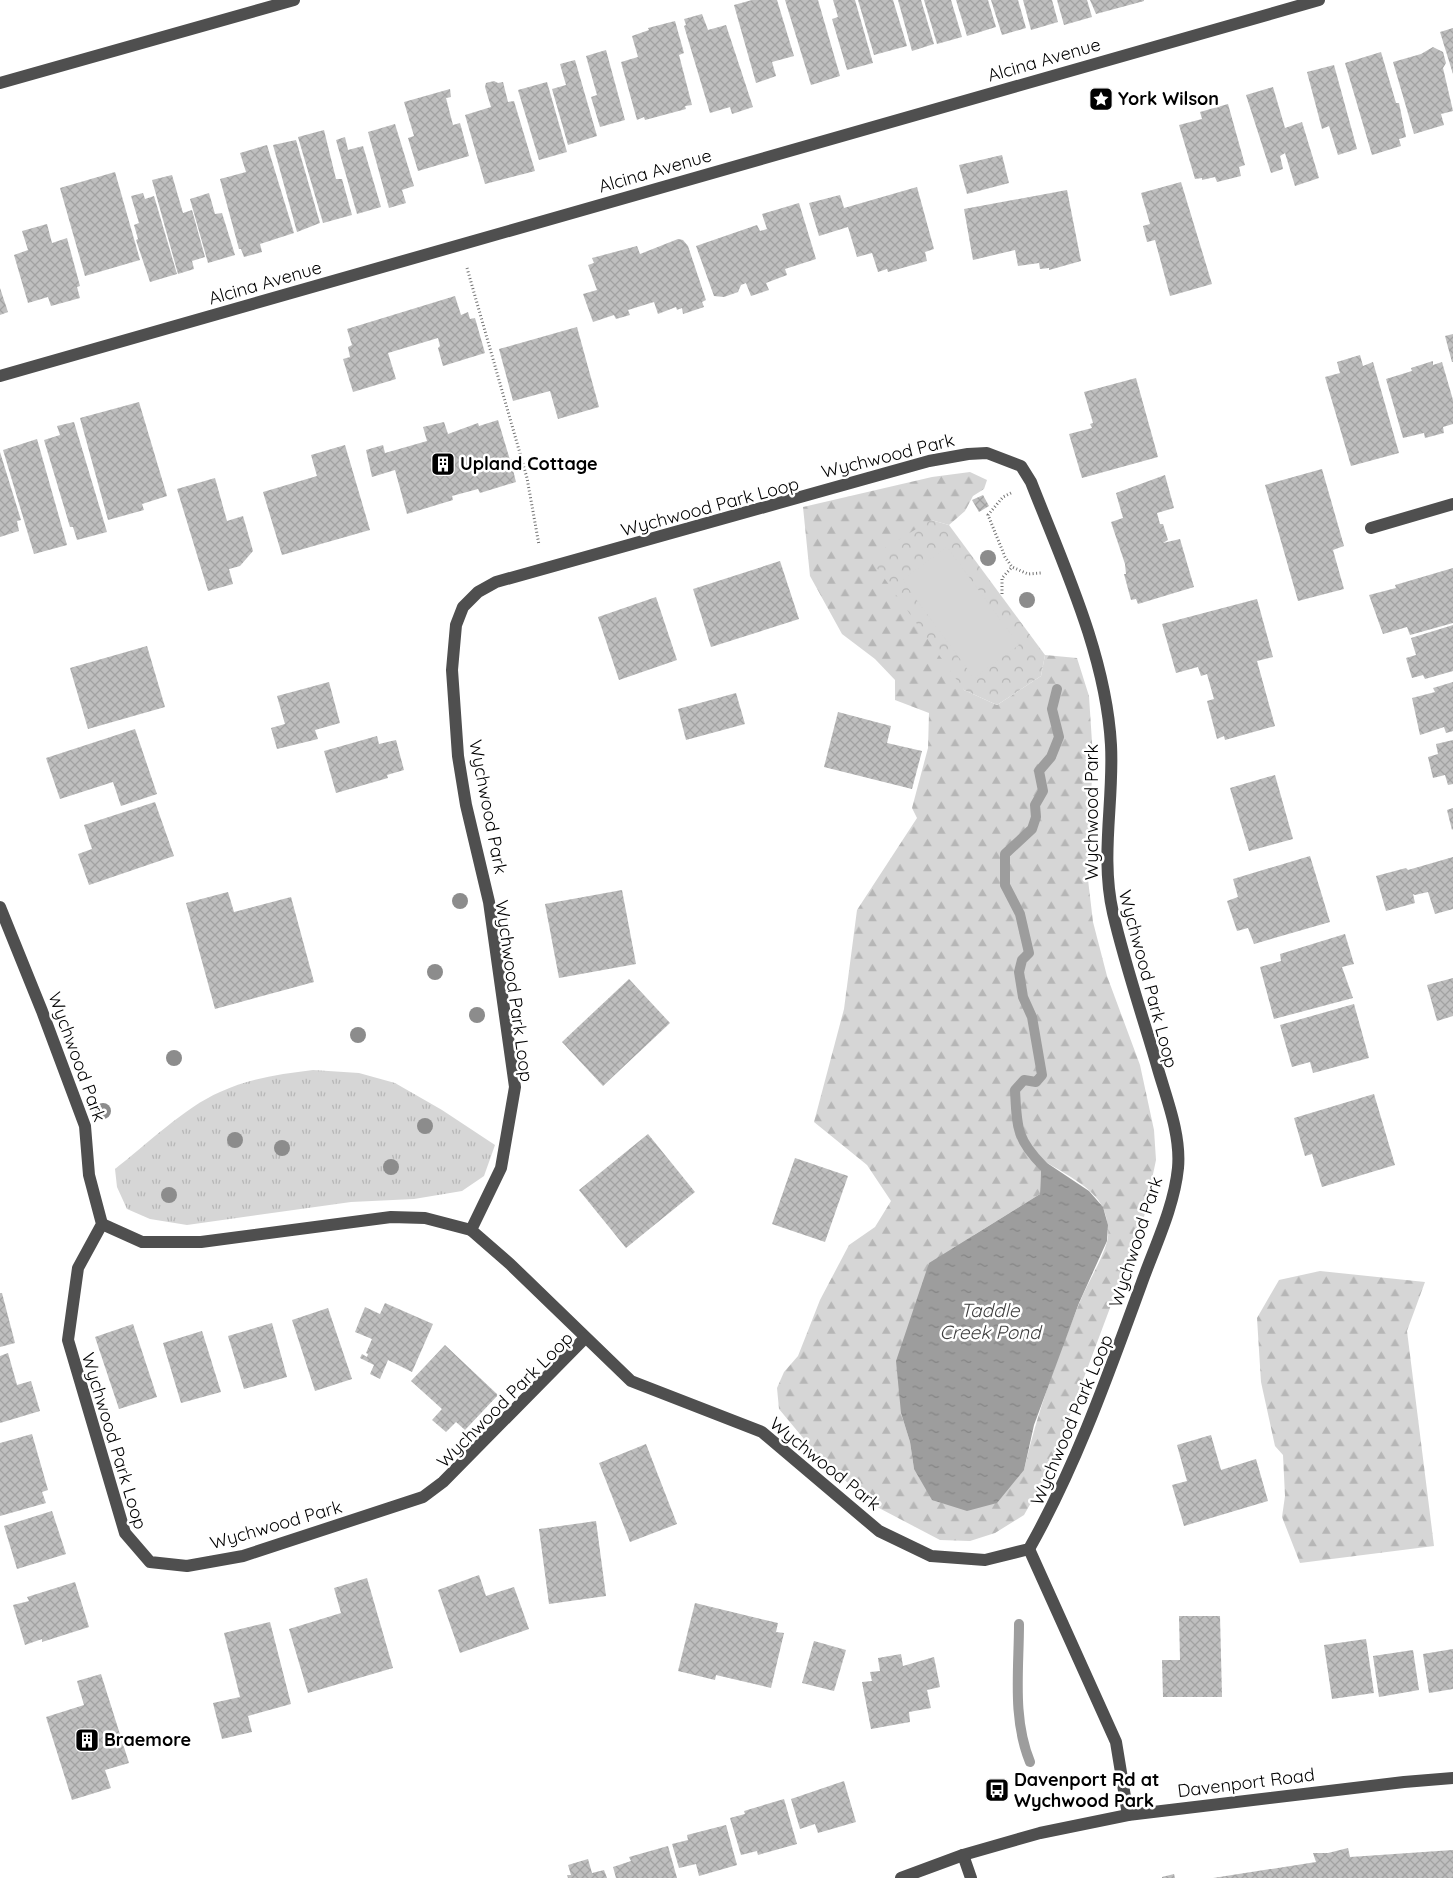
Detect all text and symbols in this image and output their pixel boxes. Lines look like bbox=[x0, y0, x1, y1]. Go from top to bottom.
street label: Alcina Avenue bbox=[985, 32, 1103, 87]
place icon: York Wilson bbox=[1088, 86, 1114, 112]
place label: York Wilson bbox=[1118, 87, 1219, 110]
street label: Alcina Avenue bbox=[596, 143, 714, 198]
street label: Alcina Avenue bbox=[206, 255, 324, 310]
street label: Wychwood Park bbox=[819, 428, 957, 483]
building icon: Upland Cottage bbox=[430, 451, 456, 477]
place label: Upland Cottage bbox=[460, 452, 598, 475]
street label: Wychwood Park Loop bbox=[618, 472, 802, 541]
street label: Wychwood Park bbox=[464, 738, 513, 876]
street label: Wychwood Park bbox=[1080, 744, 1103, 880]
street label: Wychwood Park Loop bbox=[1114, 887, 1183, 1071]
street label: Wychwood Park Loop bbox=[490, 899, 539, 1083]
street label: Wychwood Park bbox=[43, 989, 112, 1125]
street label: Wychwood Park bbox=[1104, 1173, 1168, 1310]
water label: Taddle Creek Pond bbox=[939, 1298, 1043, 1344]
street label: Wychwood Park Loop bbox=[432, 1327, 578, 1473]
street label: Wychwood Park Loop bbox=[1025, 1331, 1118, 1509]
street label: Wychwood Park Loop bbox=[77, 1350, 152, 1532]
street label: Wychwood Park bbox=[765, 1412, 886, 1515]
street label: Wychwood Park bbox=[207, 1495, 345, 1554]
building icon: Braemore bbox=[74, 1727, 100, 1753]
place label: Braemore bbox=[104, 1728, 191, 1751]
street label: Davenport Road bbox=[1176, 1763, 1316, 1802]
place label: Davenport Rd at Wychwood Park bbox=[1014, 1768, 1159, 1812]
bus stop icon: Davenport Rd at Wychwood Park bbox=[984, 1777, 1010, 1803]

